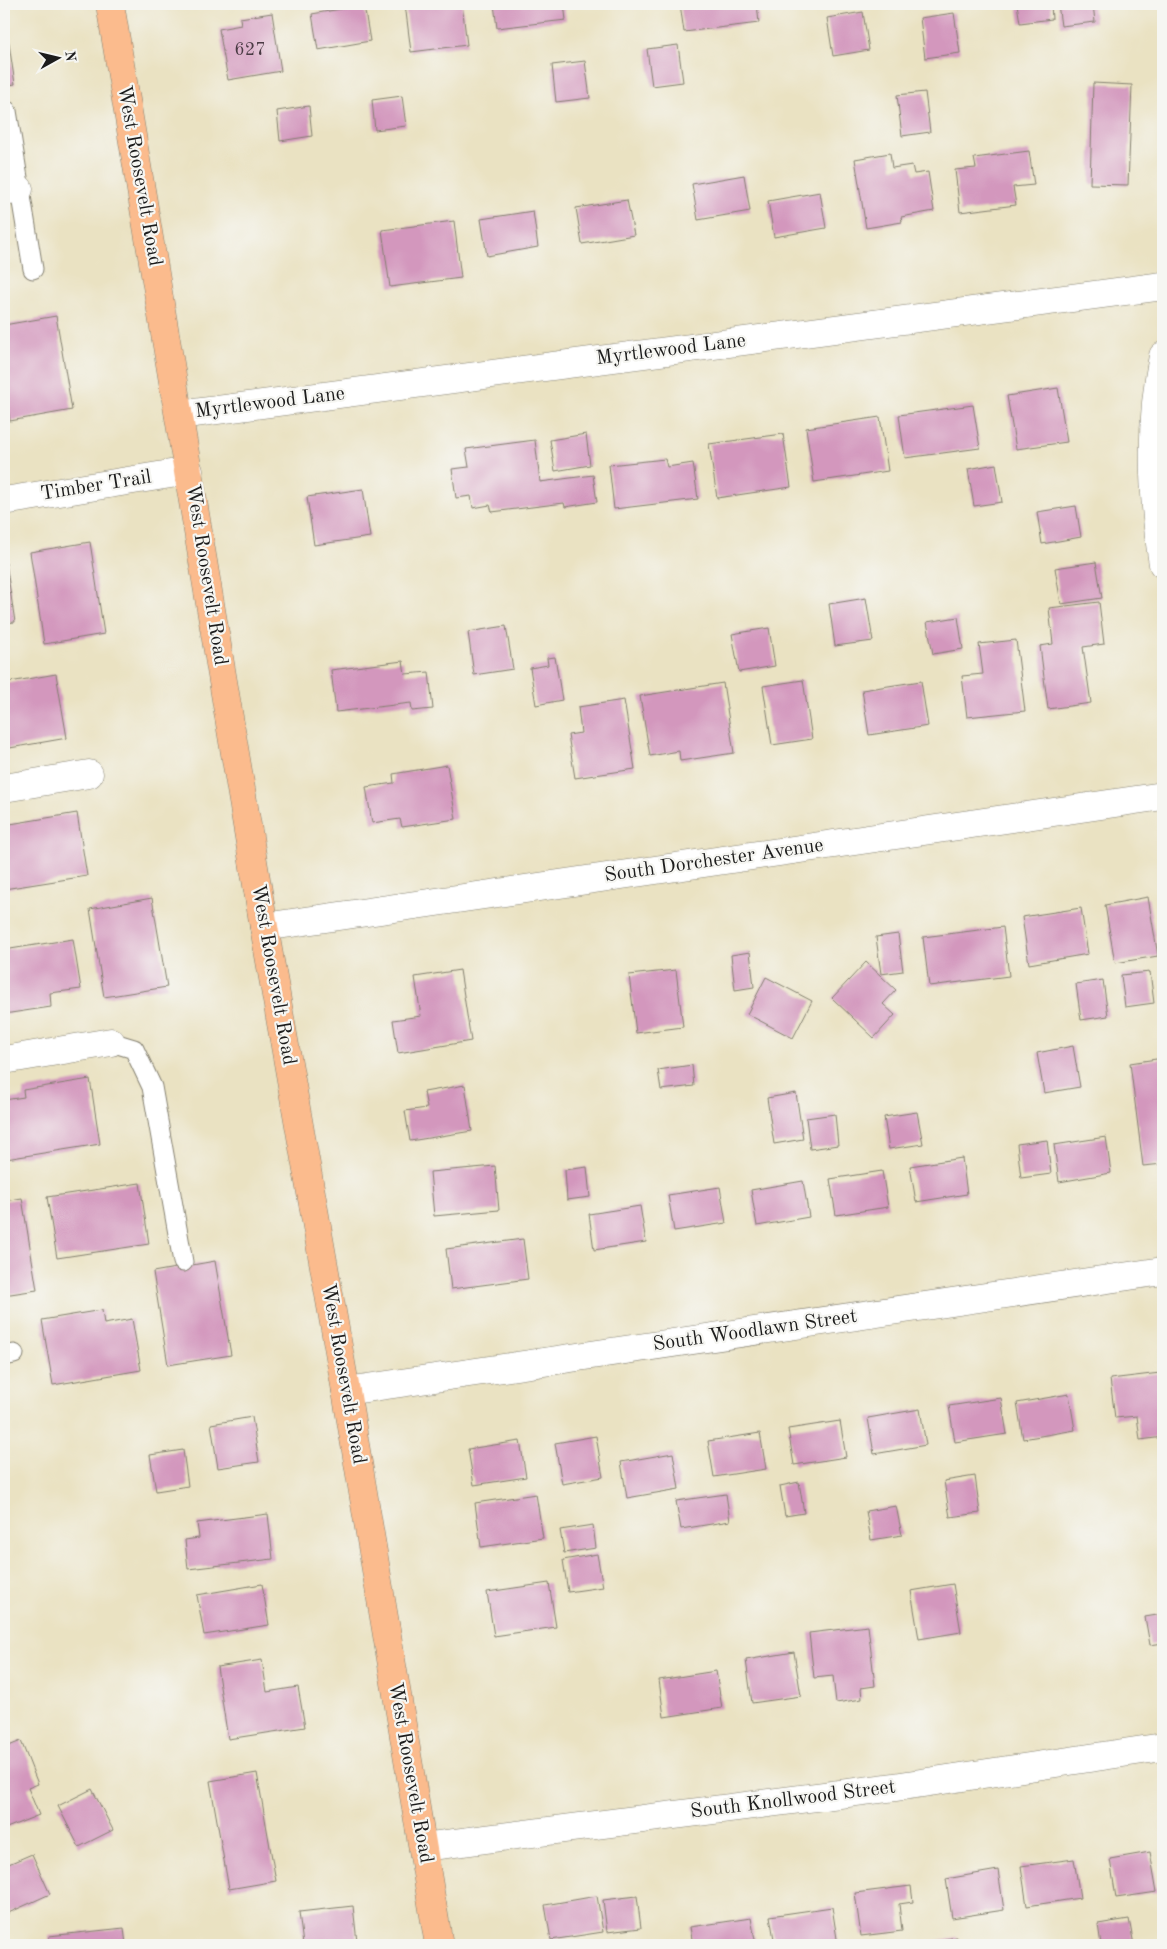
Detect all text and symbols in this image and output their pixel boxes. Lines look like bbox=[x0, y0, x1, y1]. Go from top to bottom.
north arrow bbox=[32, 32, 82, 82]
house number: 627 bbox=[234, 41, 266, 59]
text: N bbox=[62, 50, 78, 63]
street label: West Roosevelt Road bbox=[113, 84, 165, 268]
street label: Myrtlewood Lane bbox=[595, 331, 747, 369]
street label: Myrtlewood Lane bbox=[194, 384, 346, 422]
street label: Timber Trail bbox=[39, 467, 153, 505]
street label: West Roosevelt Road bbox=[182, 483, 230, 667]
street label: South Dorchester Avenue bbox=[603, 836, 825, 886]
street label: West Roosevelt Road bbox=[247, 883, 299, 1067]
street label: West Roosevelt Road bbox=[317, 1282, 369, 1466]
street label: South Woodlawn Street bbox=[652, 1307, 858, 1355]
street label: West Roosevelt Road bbox=[384, 1681, 436, 1865]
street label: South Knollwood Street bbox=[689, 1777, 897, 1823]

